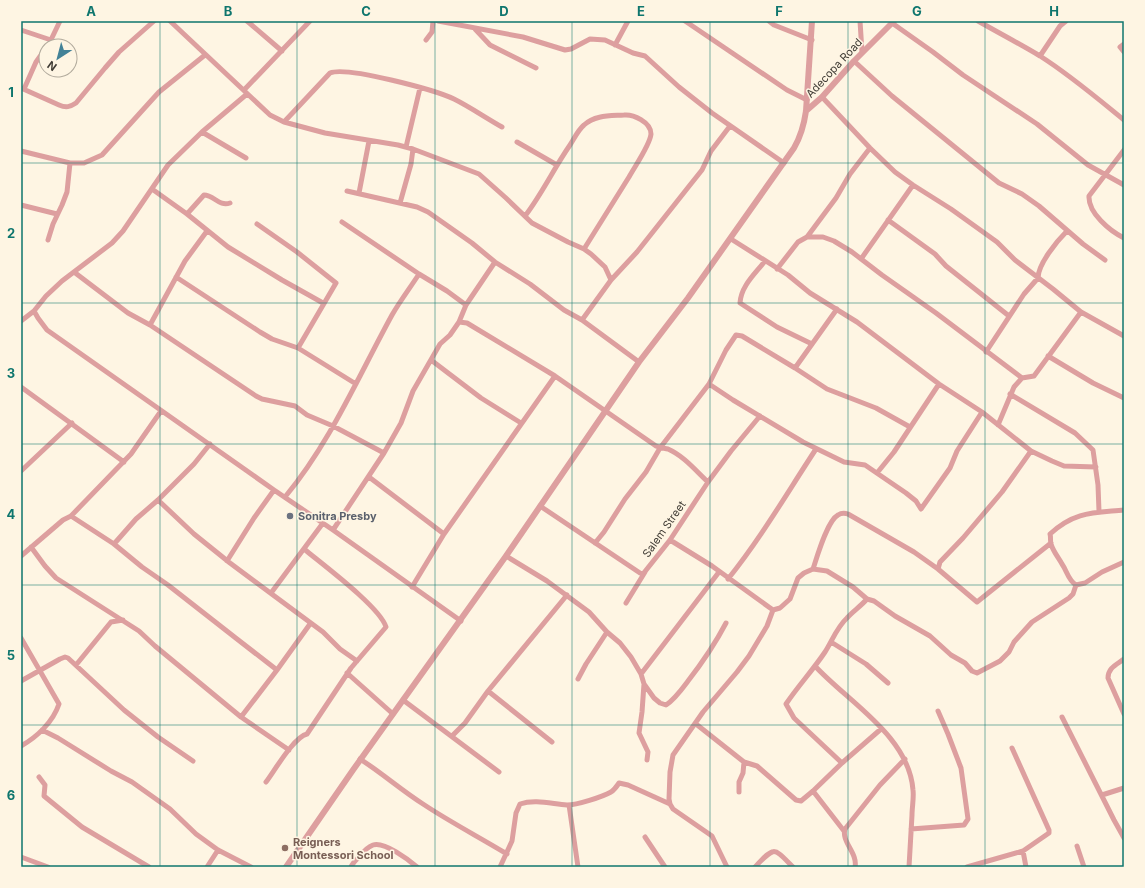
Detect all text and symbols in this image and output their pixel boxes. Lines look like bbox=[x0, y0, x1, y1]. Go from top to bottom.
text: A bbox=[86, 3, 96, 19]
text: B bbox=[224, 3, 233, 19]
text: C bbox=[361, 3, 371, 19]
text: D bbox=[499, 3, 509, 19]
text: E bbox=[637, 3, 645, 19]
text: F bbox=[775, 3, 783, 19]
text: G bbox=[912, 3, 922, 19]
text: H bbox=[1049, 3, 1059, 19]
street label: Adecopa Road bbox=[803, 35, 865, 101]
north arrow bbox=[38, 38, 78, 78]
text: N bbox=[45, 58, 60, 74]
text: 1 bbox=[8, 84, 14, 100]
text: 2 bbox=[7, 225, 15, 241]
text: 3 bbox=[7, 365, 15, 381]
street label: Salem Street bbox=[639, 498, 689, 560]
text: 4 bbox=[7, 506, 16, 522]
place label: Sonitra Presby bbox=[298, 509, 377, 523]
marker: Sonitra Presby bbox=[285, 511, 295, 521]
text: 5 bbox=[7, 647, 15, 663]
text: 6 bbox=[7, 787, 15, 803]
place label: Reigners Montessori School bbox=[293, 835, 394, 862]
marker: Reigners Montessori School bbox=[280, 843, 290, 853]

